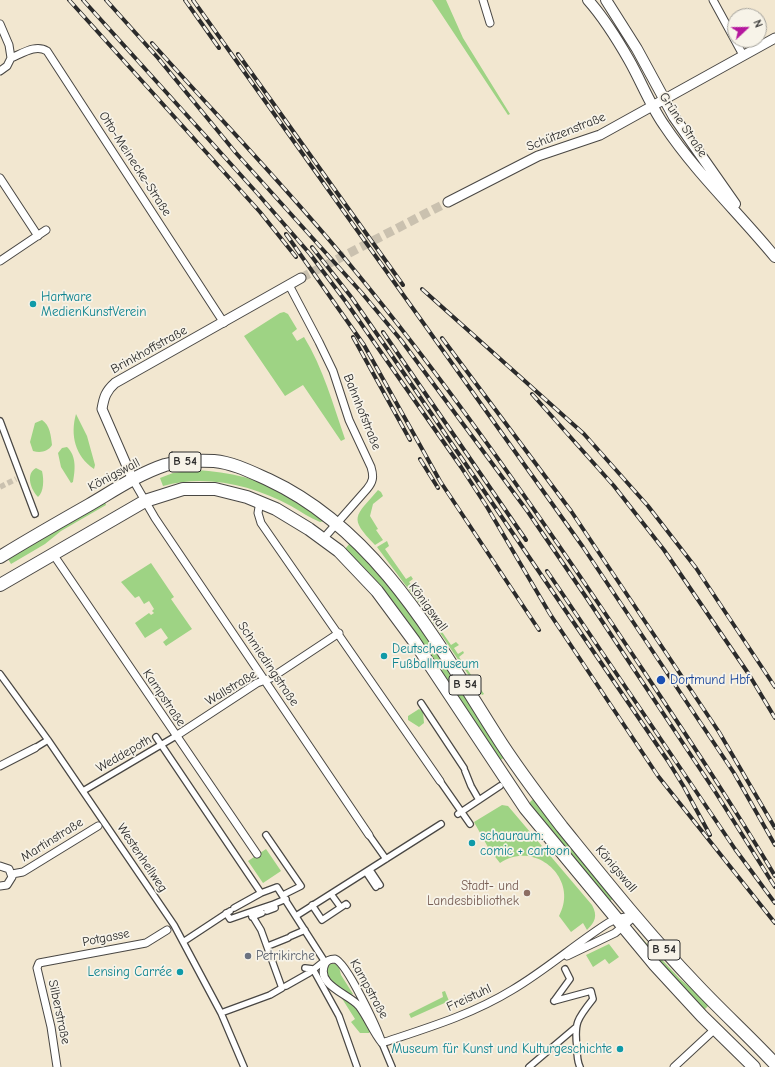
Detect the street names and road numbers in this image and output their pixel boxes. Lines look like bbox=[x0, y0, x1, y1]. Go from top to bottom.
street label: Grüne Straße bbox=[656, 90, 710, 160]
street label: Otto-Meinecke-Straße bbox=[95, 109, 175, 219]
street label: Schützenstraße bbox=[524, 109, 608, 155]
street label: Brinkhoffstraße bbox=[108, 323, 190, 377]
street label: Bahnhofstraße bbox=[340, 372, 384, 452]
road number: B 54 bbox=[169, 452, 201, 472]
street label: Königswall bbox=[85, 455, 143, 495]
street label: Königswall bbox=[405, 580, 451, 634]
street label: Schmiedingstraße bbox=[234, 619, 302, 709]
street label: Kampstraße bbox=[139, 666, 189, 730]
street label: Wallstraße bbox=[203, 667, 259, 709]
road number: B 54 bbox=[449, 675, 481, 695]
street label: Weddepoth bbox=[93, 732, 155, 776]
street label: Martinstraße bbox=[18, 815, 86, 865]
street label: Westenhellweg bbox=[113, 821, 171, 895]
street label: Königswall bbox=[592, 842, 640, 896]
street label: Potgasse bbox=[81, 926, 131, 950]
road number: B 54 bbox=[648, 940, 680, 960]
street label: Kampstraße bbox=[346, 957, 392, 1021]
street label: Silberstraße bbox=[45, 978, 73, 1046]
street label: Freistuhl bbox=[444, 981, 494, 1015]

